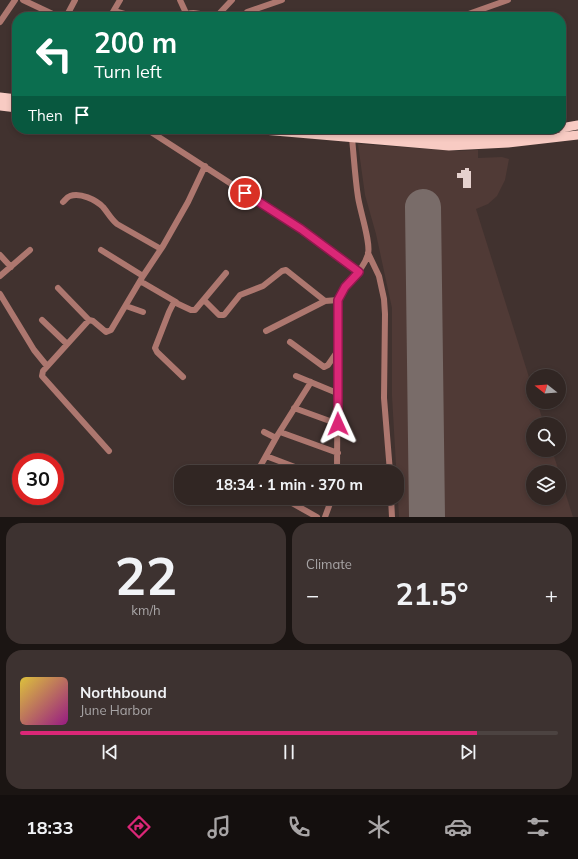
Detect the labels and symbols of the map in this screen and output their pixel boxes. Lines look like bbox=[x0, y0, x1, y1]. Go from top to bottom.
pin bbox=[228, 176, 262, 210]
north arrow bbox=[526, 369, 566, 409]
position arrow bbox=[317, 403, 359, 445]
speed limit sign: 30 bbox=[12, 453, 64, 505]

